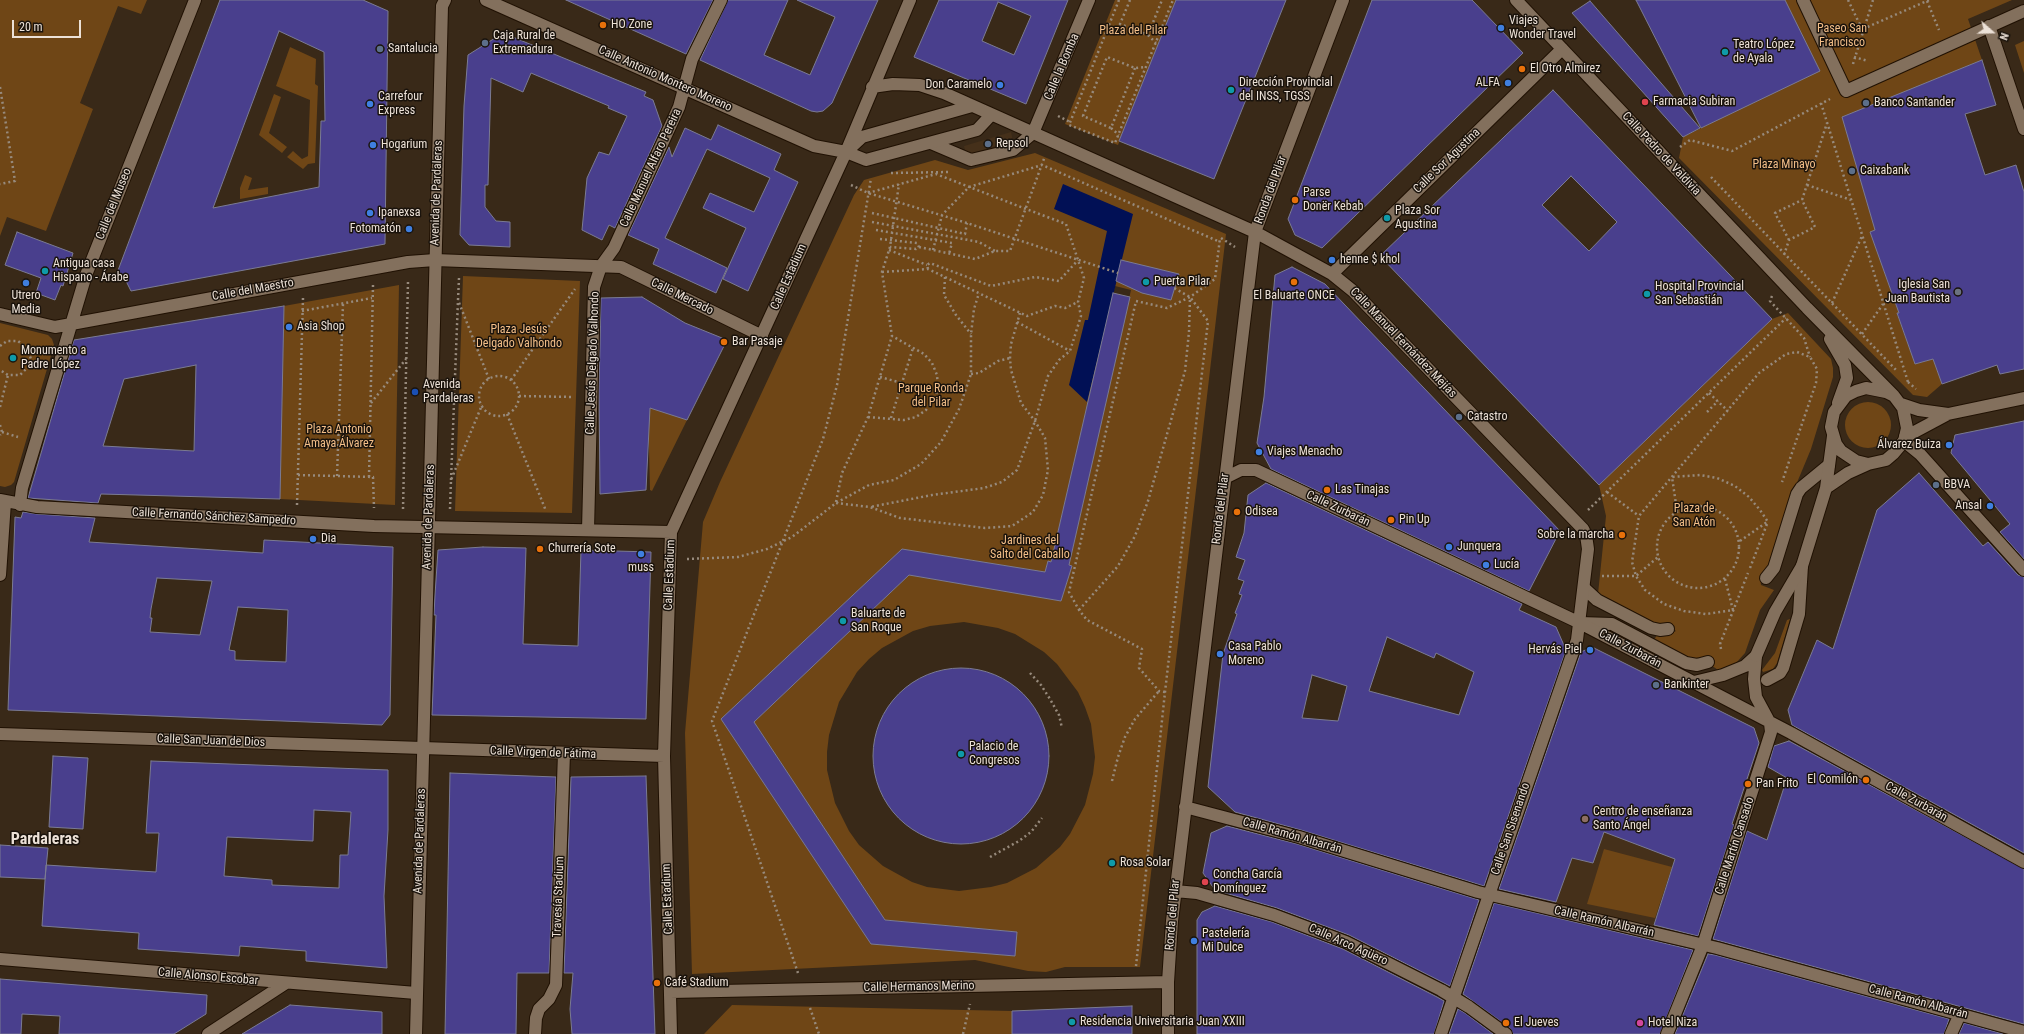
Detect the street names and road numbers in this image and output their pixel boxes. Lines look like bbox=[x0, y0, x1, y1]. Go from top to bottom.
street label: Calle la Bomba bbox=[1042, 32, 1082, 102]
street label: Calle Antonio Montero Moreno bbox=[596, 43, 734, 115]
street label: Calle Manuel Alfaro Pereira bbox=[617, 107, 685, 229]
street label: Calle Pedro de Valdivia bbox=[1619, 109, 1703, 199]
street label: Calle Sor Agustina bbox=[1411, 126, 1483, 196]
street label: Avenida de Pardaleras bbox=[428, 140, 446, 246]
street label: Ronda del Pilar bbox=[1252, 154, 1290, 226]
street label: Calle del Museo bbox=[93, 166, 135, 242]
street label: Calle Estadium bbox=[768, 242, 810, 312]
street label: Calle del Maestro bbox=[211, 276, 295, 304]
street label: Calle Mercado bbox=[648, 276, 716, 318]
street label: Calle Manuel Fernández Mejías bbox=[1347, 285, 1459, 401]
street label: Calle Jesús Delgado Valhondo bbox=[583, 291, 603, 435]
street label: Avenida de Pardaleras bbox=[420, 464, 438, 570]
street label: Ronda del Pilar bbox=[1210, 473, 1232, 545]
street label: Calle Zurbarán bbox=[1304, 488, 1372, 530]
street label: Calle Fernando Sánchez Sampedro bbox=[132, 506, 296, 528]
street label: Calle Estadium bbox=[662, 539, 678, 611]
street label: Calle Zurbarán bbox=[1596, 627, 1664, 671]
street label: Calle San Juan de Dios bbox=[157, 732, 265, 750]
street label: Calle Virgen de Fátima bbox=[490, 744, 596, 762]
street label: Calle Zurbarán bbox=[1882, 779, 1950, 825]
street label: Calle San Sisenando bbox=[1489, 781, 1533, 877]
street label: Avenida de Pardaleras bbox=[411, 788, 429, 894]
street label: Calle Martín Cansado bbox=[1712, 795, 1758, 897]
street label: Calle Ramón Albarrán bbox=[1241, 815, 1343, 857]
street label: Travesía Stadium bbox=[550, 856, 568, 938]
street label: Calle Estadium bbox=[660, 863, 676, 935]
street label: Ronda del Pilar bbox=[1163, 879, 1183, 951]
street label: Calle Ramón Albarrán bbox=[1553, 903, 1655, 941]
street label: Calle Arco Agüero bbox=[1306, 921, 1390, 969]
street label: Calle Alonso Escobar bbox=[157, 965, 259, 989]
street label: Calle Hermanos Merino bbox=[863, 979, 975, 995]
street label: Calle Ramón Albarrán bbox=[1867, 982, 1969, 1022]

